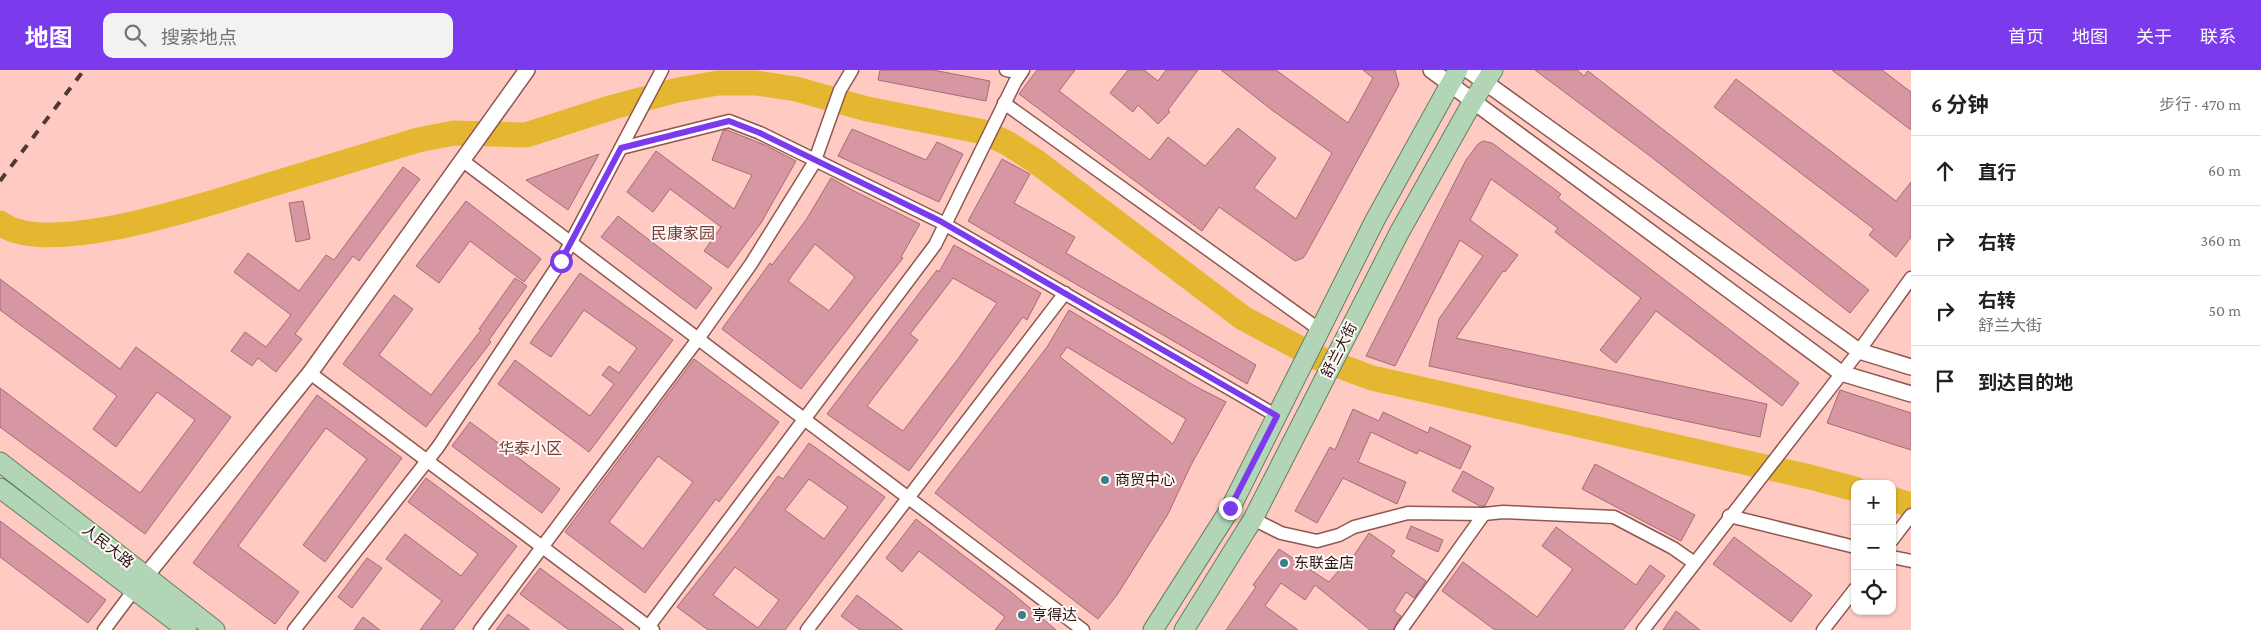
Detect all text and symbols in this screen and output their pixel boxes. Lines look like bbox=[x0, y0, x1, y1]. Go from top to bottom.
search box bbox=[103, 13, 453, 58]
icon: search bbox=[121, 21, 149, 49]
text: 地图 bbox=[25, 24, 73, 51]
text: 搜索地点 bbox=[161, 27, 237, 48]
text: 首页 bbox=[2008, 27, 2044, 47]
text: 地图 bbox=[2072, 27, 2108, 47]
text: 关于 bbox=[2136, 27, 2172, 47]
text: 联系 bbox=[2200, 27, 2236, 47]
text: 6 分钟 bbox=[1931, 93, 1989, 117]
text: 步行 · 470 m bbox=[2159, 96, 2241, 113]
icon: ahead bbox=[1931, 157, 1959, 185]
text: 直行 bbox=[1978, 162, 2016, 183]
text: 60 m bbox=[2208, 162, 2241, 179]
district label: 民康家园 bbox=[651, 225, 715, 242]
icon: right bbox=[1931, 227, 1959, 255]
text: 右转 bbox=[1978, 232, 2016, 253]
text: 360 m bbox=[2200, 232, 2241, 249]
route start bbox=[550, 250, 573, 273]
text: 右转 bbox=[1978, 290, 2016, 311]
icon: right bbox=[1931, 297, 1959, 325]
text: 50 m bbox=[2209, 302, 2241, 319]
text: 舒兰大街 bbox=[1978, 317, 2042, 334]
street label: 舒兰大街 bbox=[1318, 320, 1360, 380]
icon: arrive bbox=[1931, 367, 1959, 395]
text: 到达目的地 bbox=[1978, 372, 2073, 393]
district label: 华泰小区 bbox=[498, 440, 562, 457]
place label: 商贸中心 bbox=[1115, 472, 1175, 488]
marker: 商贸中心 bbox=[1099, 474, 1111, 486]
map controls bbox=[1851, 480, 1896, 615]
button: + bbox=[1851, 480, 1896, 525]
route end bbox=[1219, 497, 1242, 520]
street label: 人民大路 bbox=[79, 521, 137, 571]
button: − bbox=[1851, 525, 1896, 570]
place label: 东联金店 bbox=[1294, 555, 1354, 571]
marker: 东联金店 bbox=[1278, 557, 1290, 569]
button: locate bbox=[1851, 570, 1896, 615]
place label: 亨得达 bbox=[1032, 607, 1077, 623]
marker: 亨得达 bbox=[1016, 609, 1028, 621]

